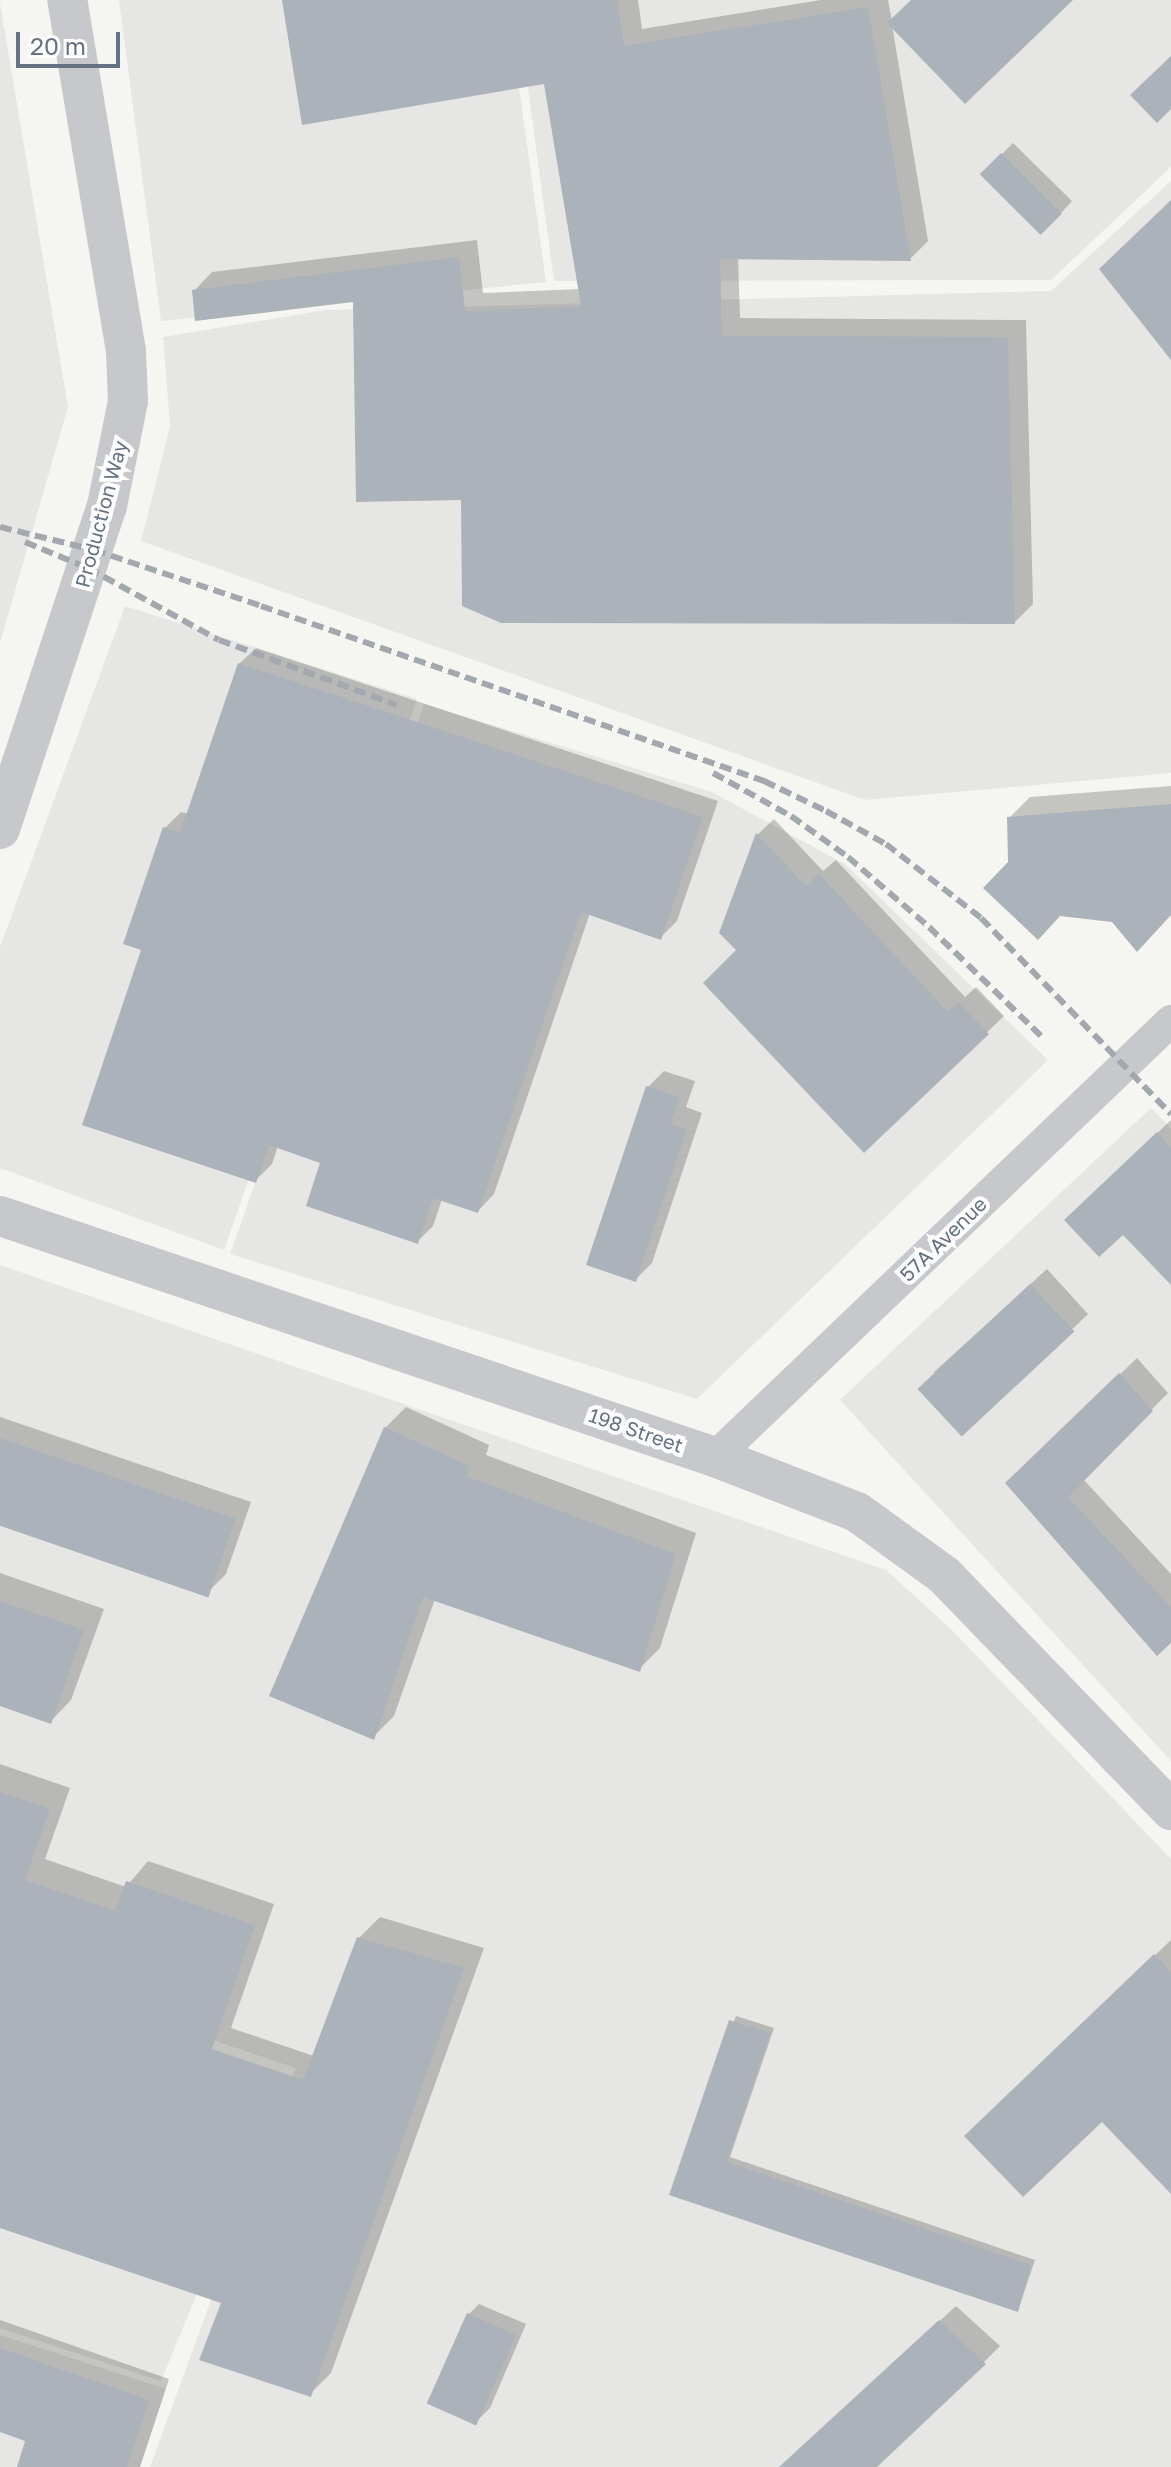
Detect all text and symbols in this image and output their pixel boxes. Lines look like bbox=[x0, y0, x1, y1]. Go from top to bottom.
scale bar bbox=[20, 16, 124, 66]
text: 20 m bbox=[30, 31, 86, 60]
street label: Production Way bbox=[70, 438, 132, 590]
street label: 57A Avenue bbox=[895, 1192, 991, 1286]
street label: 198 Street bbox=[586, 1403, 686, 1457]

